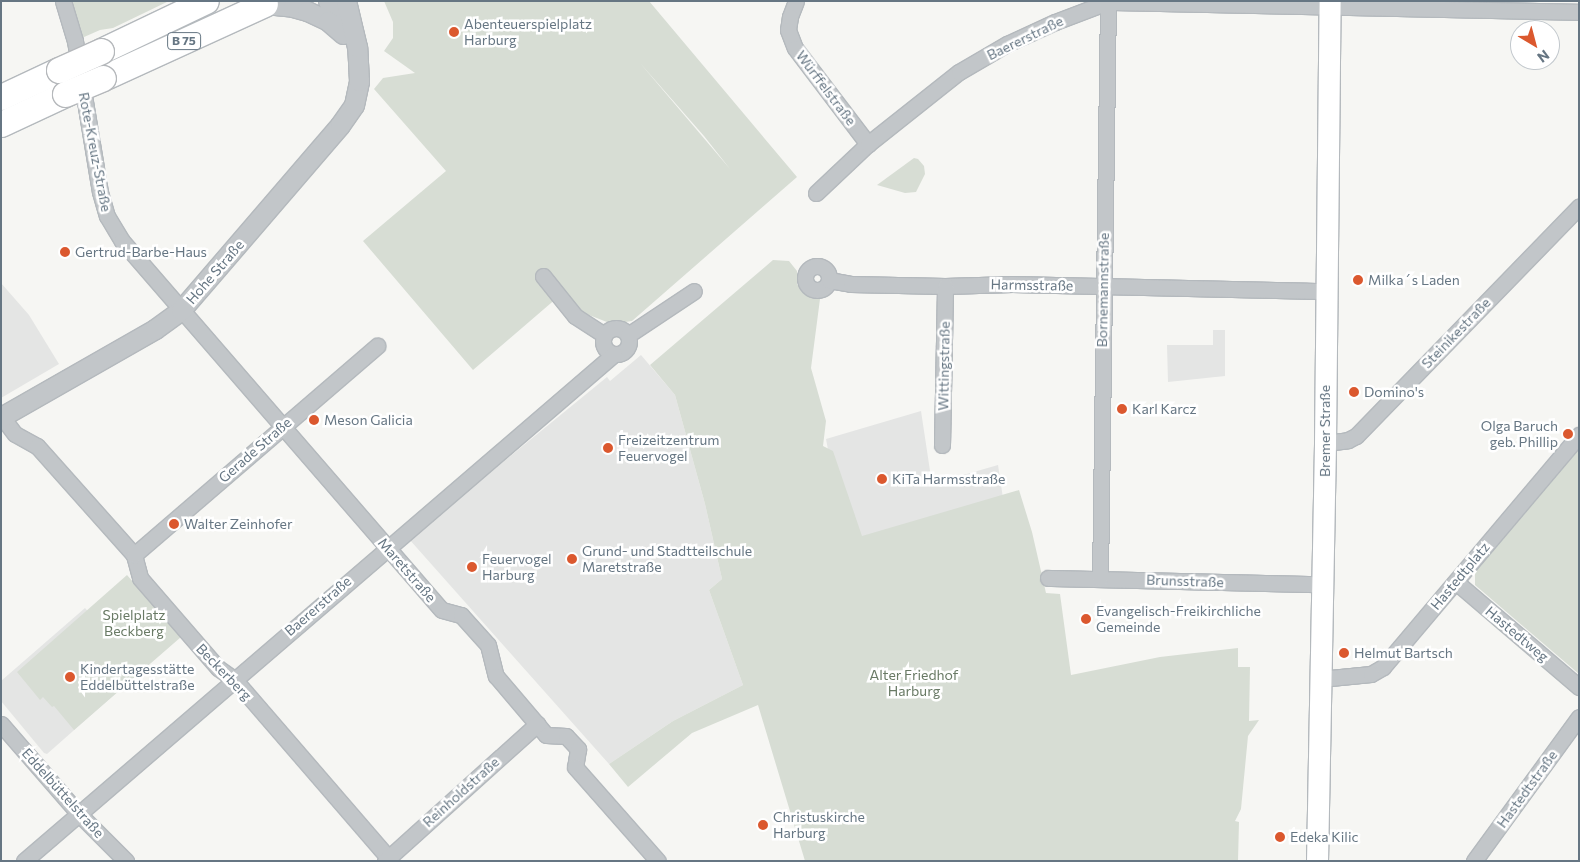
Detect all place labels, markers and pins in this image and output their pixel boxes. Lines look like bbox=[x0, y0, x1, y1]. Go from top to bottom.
place label: Abenteuerspielplatz Harburg bbox=[464, 16, 592, 48]
marker: Abenteuerspielplatz Harburg bbox=[448, 26, 460, 38]
place label: Gertrud-Barbe-Haus bbox=[75, 244, 207, 260]
marker: Gertrud-Barbe-Haus bbox=[59, 246, 71, 258]
place label: Milka´s Laden bbox=[1368, 272, 1460, 288]
marker: Milka´s Laden bbox=[1352, 274, 1364, 286]
place label: Domino's bbox=[1364, 384, 1424, 400]
marker: Domino's bbox=[1348, 386, 1360, 398]
place label: Karl Karcz bbox=[1132, 401, 1196, 417]
marker: Karl Karcz bbox=[1116, 403, 1128, 415]
place label: Meson Galicia bbox=[324, 412, 413, 428]
marker: Meson Galicia bbox=[308, 414, 320, 426]
place label: Olga Baruch geb. Phillip bbox=[1481, 418, 1558, 451]
marker: Olga Baruch geb. Phillip bbox=[1562, 428, 1574, 440]
place label: Freizeitzentrum Feuervogel bbox=[618, 432, 720, 464]
marker: Freizeitzentrum Feuervogel bbox=[602, 442, 614, 454]
place label: KiTa Harmsstraße bbox=[892, 471, 1005, 487]
marker: KiTa Harmsstraße bbox=[876, 473, 888, 485]
place label: Walter Zeinhofer bbox=[184, 516, 293, 532]
marker: Walter Zeinhofer bbox=[168, 518, 180, 530]
place label: Grund‐ und Stadtteilschule Maretstraße bbox=[582, 543, 752, 576]
place label: Feuervogel Harburg bbox=[482, 551, 552, 584]
marker: Grund‐ und Stadtteilschule Maretstraße bbox=[566, 553, 578, 565]
marker: Feuervogel Harburg bbox=[466, 561, 478, 573]
place label: Evangelisch-Freikirchliche Gemeinde bbox=[1096, 603, 1261, 636]
marker: Evangelisch-Freikirchliche Gemeinde bbox=[1080, 613, 1092, 625]
place label: Helmut Bartsch bbox=[1354, 645, 1453, 661]
marker: Helmut Bartsch bbox=[1338, 647, 1350, 659]
place label: Kindertagesstätte Eddelbüttelstraße bbox=[80, 661, 195, 694]
marker: Kindertagesstätte Eddelbüttelstraße bbox=[64, 671, 76, 683]
place label: Christuskirche Harburg bbox=[773, 809, 865, 842]
marker: Christuskirche Harburg bbox=[757, 819, 769, 831]
place label: Edeka Kilic bbox=[1290, 829, 1358, 845]
marker: Edeka Kilic bbox=[1274, 831, 1286, 843]

